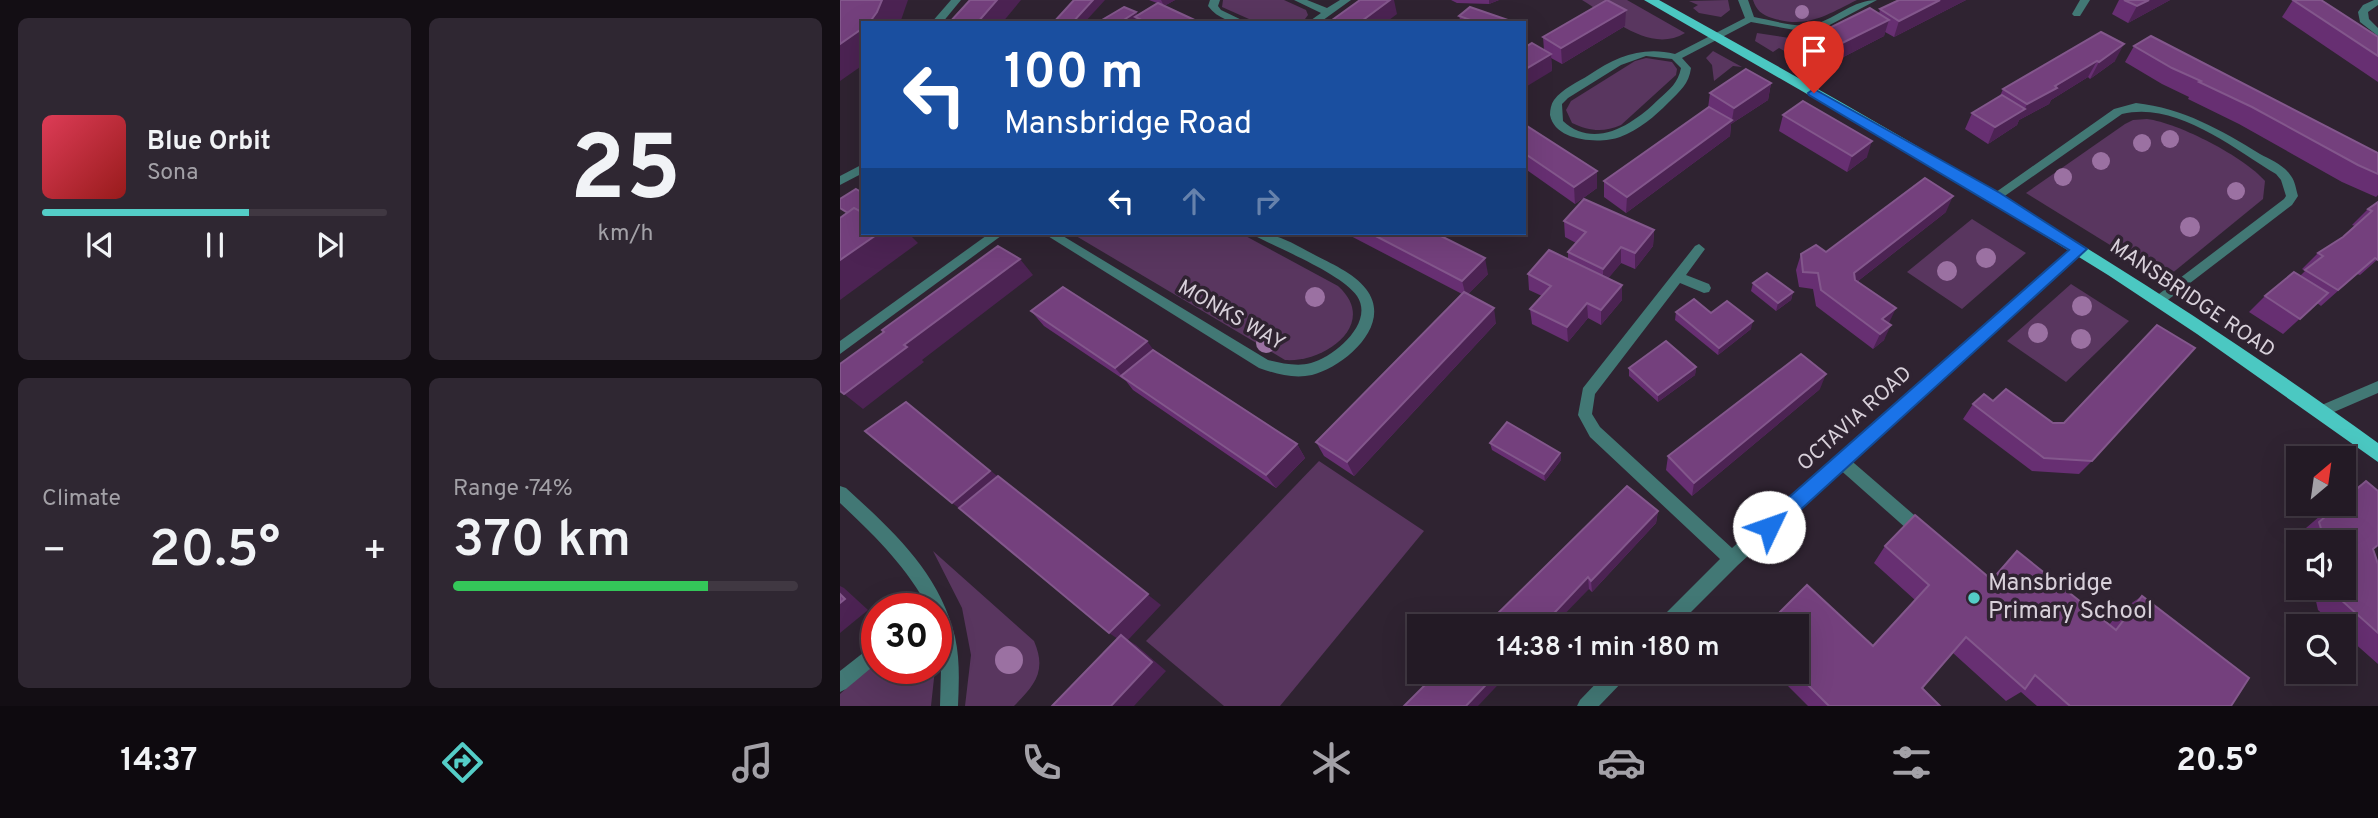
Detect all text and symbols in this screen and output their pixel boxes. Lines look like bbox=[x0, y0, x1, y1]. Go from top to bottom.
pin bbox=[1784, 21, 1844, 93]
icon: arrive bbox=[1795, 32, 1833, 70]
text: 100 m bbox=[1004, 44, 1143, 106]
icon: left bbox=[889, 49, 980, 140]
text: Mansbridge Road bbox=[1004, 105, 1252, 145]
text: 25 bbox=[570, 117, 681, 232]
text: Blue Orbit bbox=[147, 126, 271, 159]
text: Sona bbox=[147, 159, 198, 188]
icon: left bbox=[1102, 182, 1140, 220]
icon: ahead bbox=[1175, 182, 1213, 220]
icon: right bbox=[1248, 182, 1286, 220]
text: km/h bbox=[598, 220, 653, 249]
icon: previous bbox=[81, 226, 119, 264]
icon: pause bbox=[196, 226, 234, 264]
icon: next bbox=[311, 226, 349, 264]
street label: MANSBRIDGE ROAD bbox=[2104, 234, 2280, 364]
street label: MONKS WAY bbox=[1172, 274, 1290, 358]
street label: OCTAVIA ROAD bbox=[1792, 360, 1918, 478]
north arrow bbox=[2286, 446, 2356, 516]
map controls bbox=[2286, 446, 2356, 684]
text: Range · 74% bbox=[453, 475, 573, 504]
text: Climate bbox=[42, 485, 121, 514]
position arrow bbox=[1732, 490, 1806, 564]
text: 370 km bbox=[453, 509, 631, 575]
text: 20.5° bbox=[149, 519, 280, 585]
text: − bbox=[42, 528, 67, 577]
text: + bbox=[362, 528, 387, 577]
button: sound bbox=[2286, 530, 2356, 600]
place label: Mansbridge Primary School bbox=[1988, 569, 2153, 627]
marker: Mansbridge Primary School bbox=[1966, 590, 1982, 606]
speed limit sign: 30 bbox=[861, 593, 952, 684]
button: search bbox=[2286, 614, 2356, 684]
text: 14:38 · 1 min · 180 m bbox=[1496, 632, 1720, 665]
icon: directions bbox=[438, 738, 487, 787]
icon: music bbox=[728, 738, 777, 787]
icon: phone bbox=[1017, 738, 1066, 787]
icon: climate bbox=[1307, 738, 1356, 787]
icon: car bbox=[1597, 738, 1646, 787]
icon: filters bbox=[1887, 738, 1936, 787]
text: 14:37 bbox=[120, 742, 197, 782]
text: 20.5° bbox=[2176, 742, 2258, 782]

